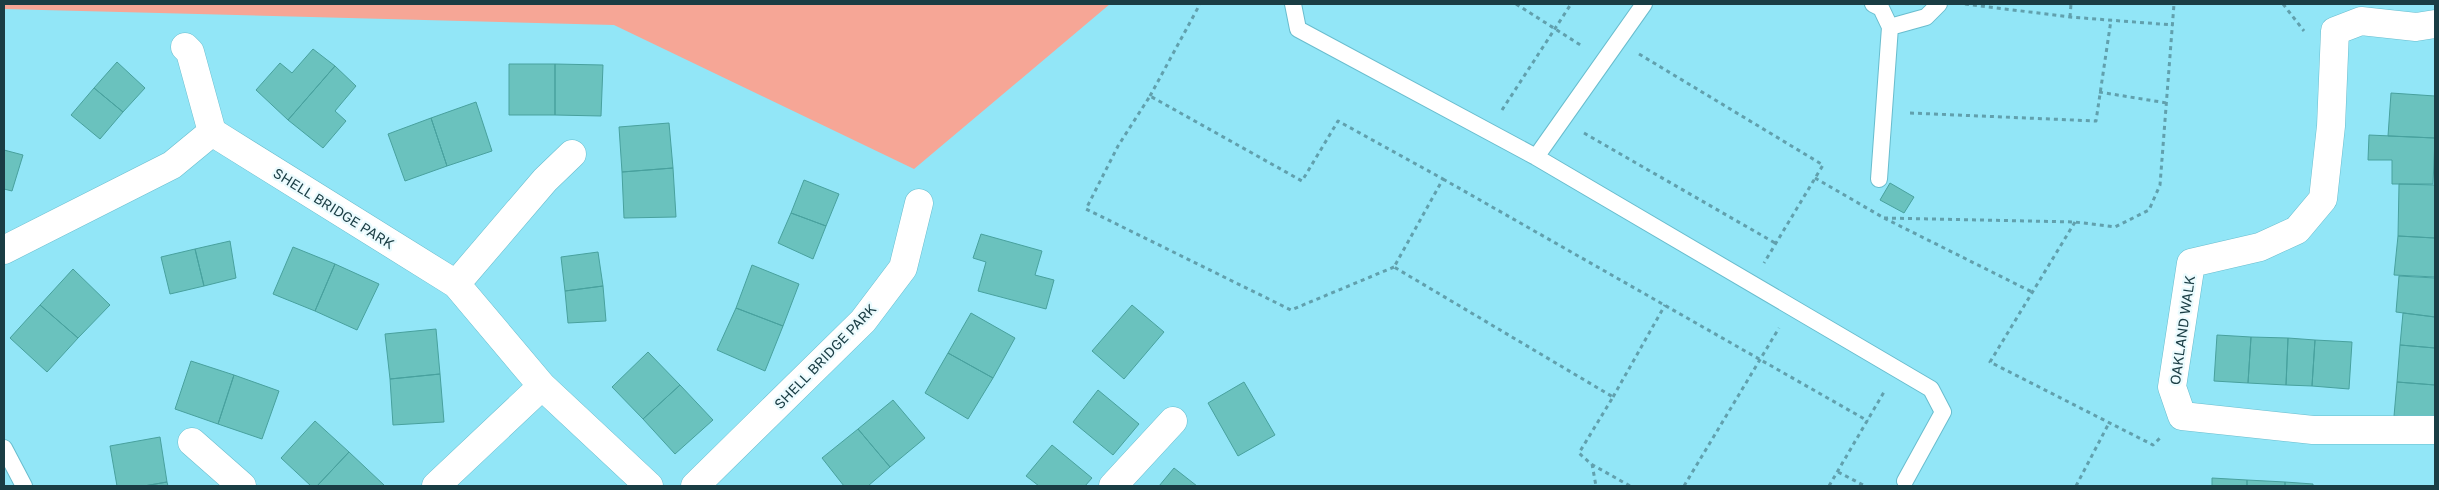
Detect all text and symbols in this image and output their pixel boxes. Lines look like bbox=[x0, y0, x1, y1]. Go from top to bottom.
street label: SHELL BRIDGE PARK bbox=[270, 164, 398, 252]
street label: OAKLAND WALK bbox=[2166, 274, 2198, 386]
street label: SHELL BRIDGE PARK bbox=[771, 300, 880, 412]

